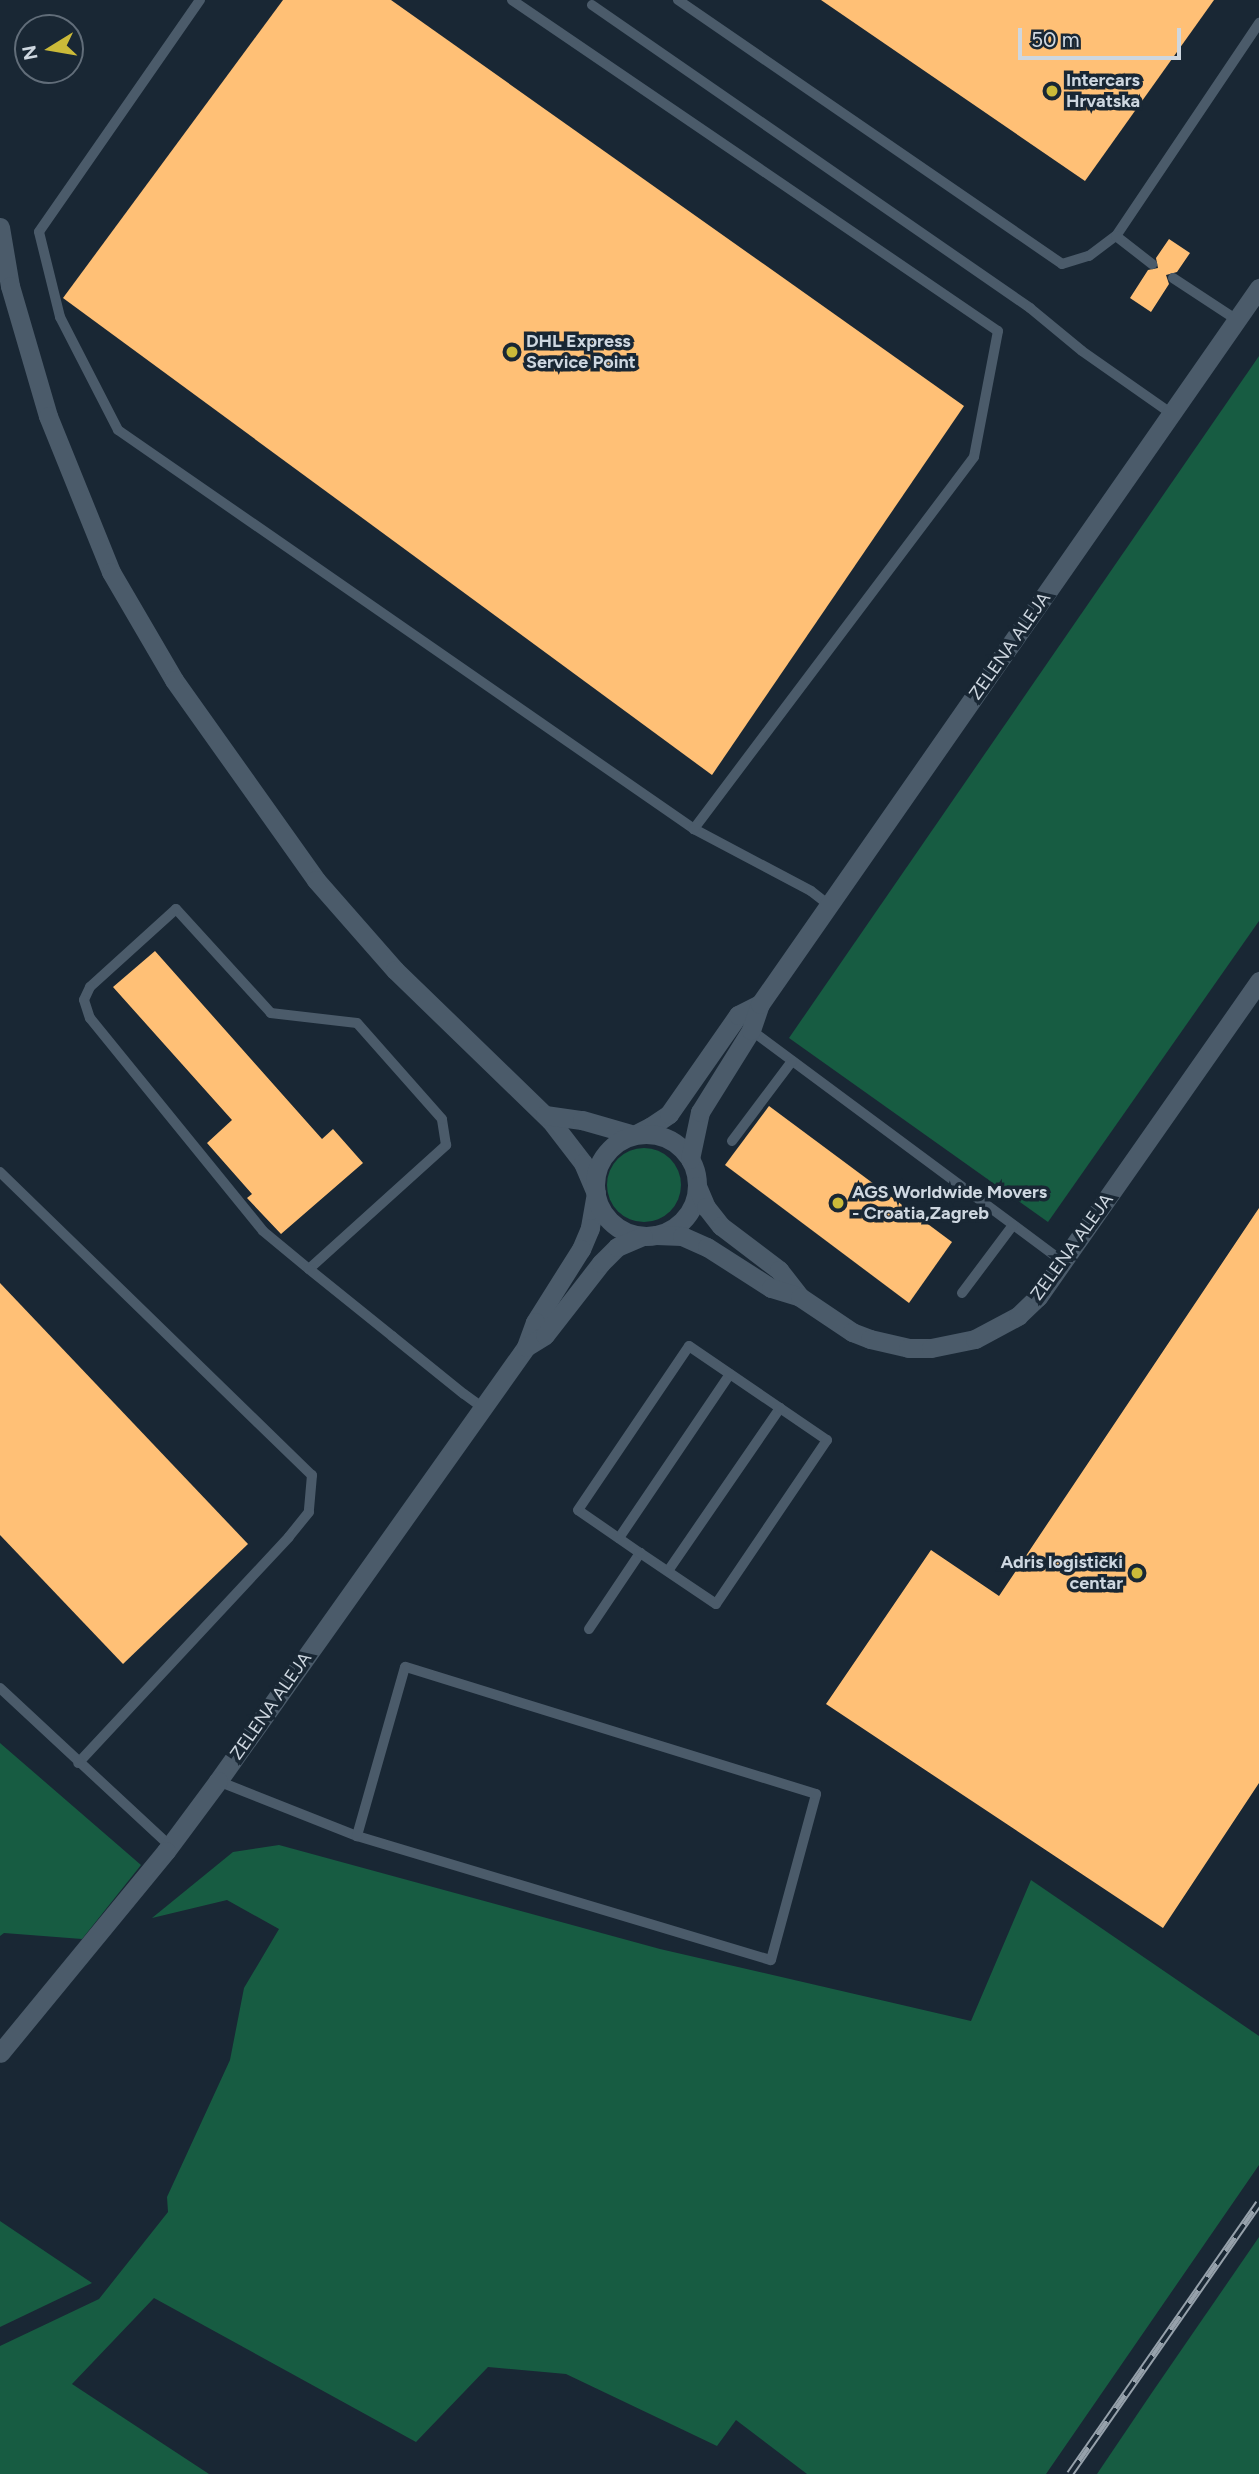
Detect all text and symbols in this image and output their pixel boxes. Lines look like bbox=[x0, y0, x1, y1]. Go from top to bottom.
north arrow bbox=[14, 14, 84, 84]
scale bar bbox=[1021, 14, 1184, 58]
text: 50 m bbox=[1031, 27, 1080, 52]
text: N bbox=[17, 43, 43, 62]
place label: Intercars Hrvatska bbox=[1066, 70, 1140, 112]
marker: Intercars Hrvatska bbox=[1044, 83, 1060, 99]
place label: DHL Express Service Point bbox=[526, 331, 636, 374]
marker: DHL Express Service Point bbox=[504, 344, 520, 360]
street label: ZELENA ALEJA bbox=[965, 588, 1055, 704]
place label: AGS Worldwide Movers - Croatia,Zagreb bbox=[852, 1182, 1047, 1224]
street label: ZELENA ALEJA bbox=[1026, 1190, 1118, 1304]
marker: AGS Worldwide Movers - Croatia,Zagreb bbox=[830, 1195, 846, 1211]
place label: Adris logistički centar bbox=[1000, 1552, 1123, 1594]
marker: Adris logistički centar bbox=[1129, 1565, 1145, 1581]
street label: ZELENA ALEJA bbox=[226, 1648, 316, 1764]

